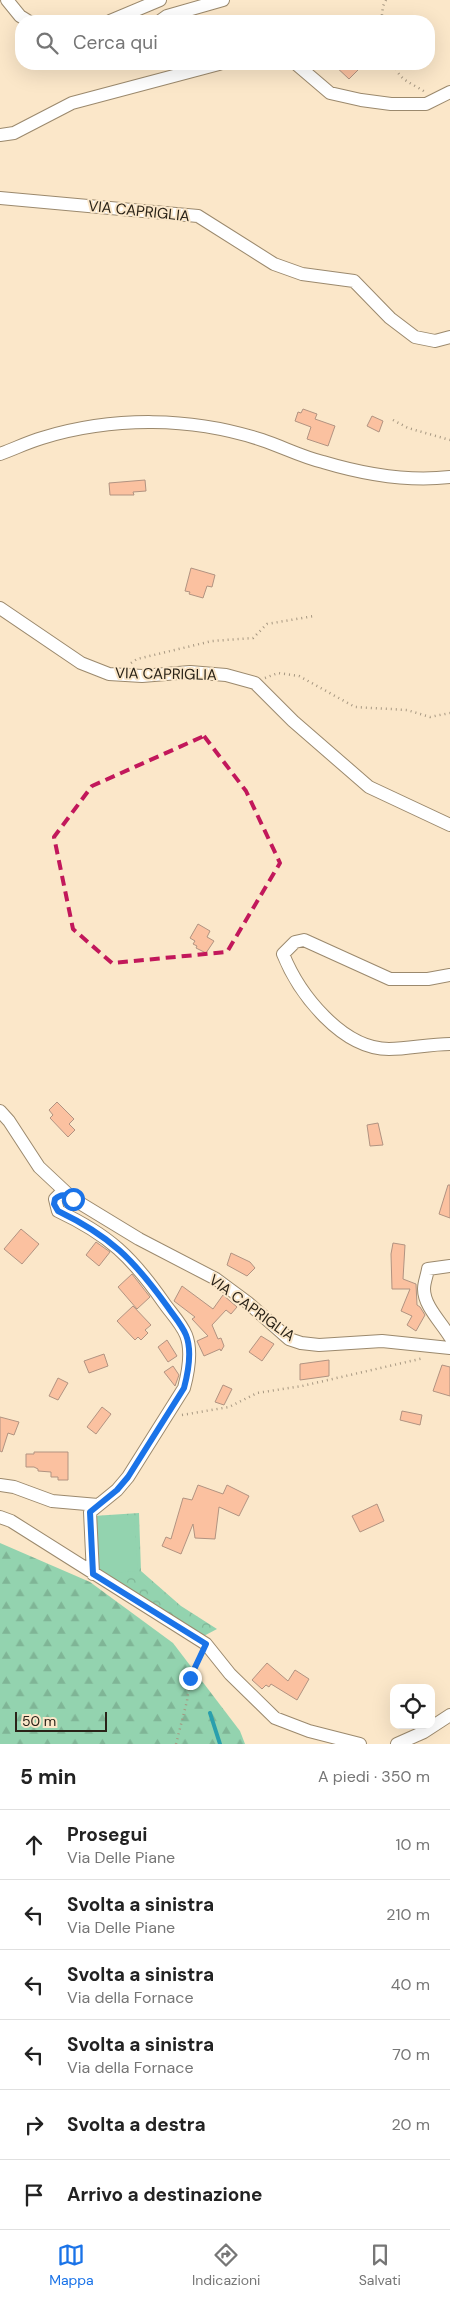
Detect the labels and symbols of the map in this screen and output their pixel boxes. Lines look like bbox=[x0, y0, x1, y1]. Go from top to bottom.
street label: VIA CAPRIGLIA bbox=[87, 196, 191, 226]
street label: VIA CAPRIGLIA bbox=[115, 663, 217, 685]
route start bbox=[62, 1188, 85, 1211]
street label: VIA CAPRIGLIA bbox=[205, 1270, 299, 1346]
route end bbox=[179, 1667, 202, 1690]
scale bar bbox=[15, 1709, 108, 1732]

